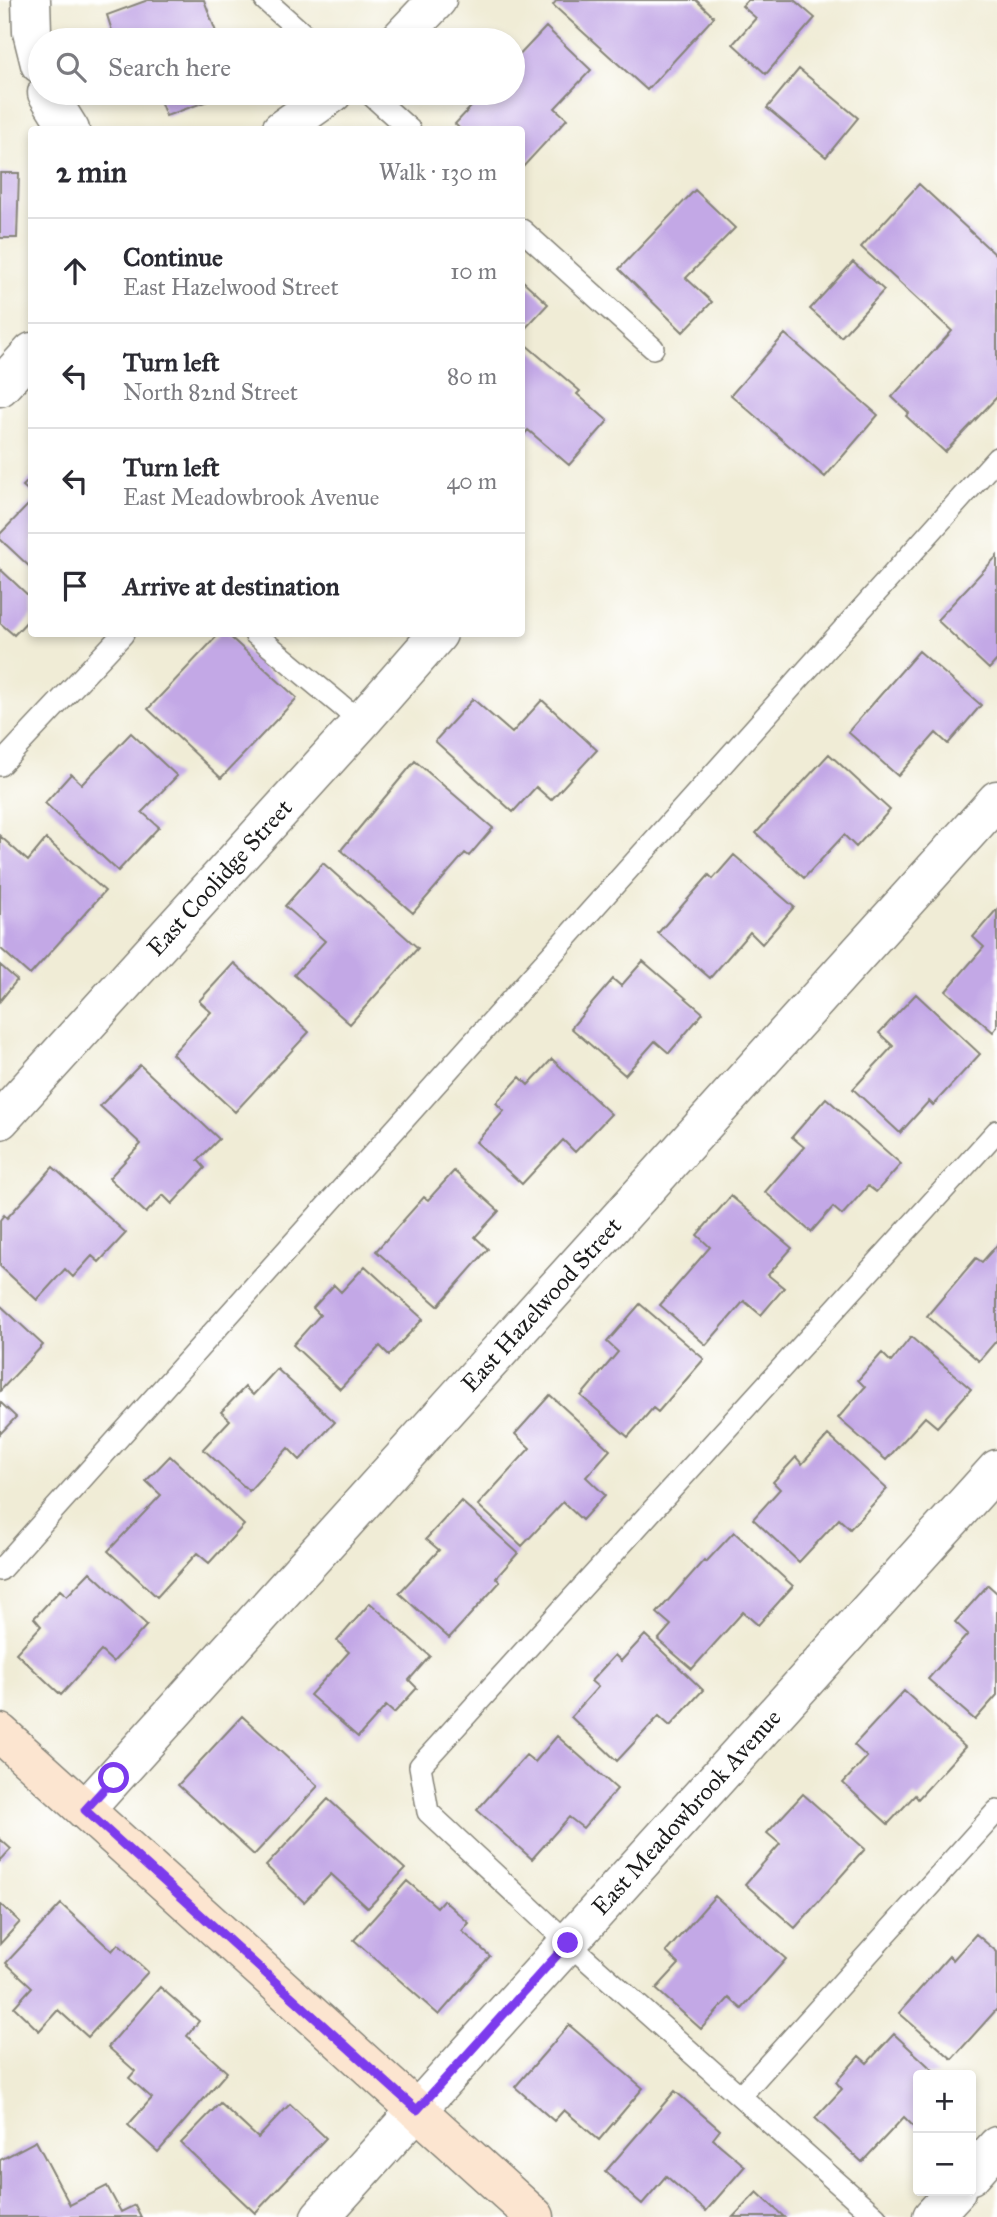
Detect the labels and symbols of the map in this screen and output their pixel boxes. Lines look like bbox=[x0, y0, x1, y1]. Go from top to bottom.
street label: East Coolidge Street bbox=[141, 793, 299, 963]
street label: East Hazelwood Street bbox=[455, 1211, 628, 1398]
street label: East Meadowbrook Avenue bbox=[585, 1703, 787, 1921]
route start bbox=[98, 1762, 129, 1793]
route end bbox=[552, 1927, 583, 1958]

